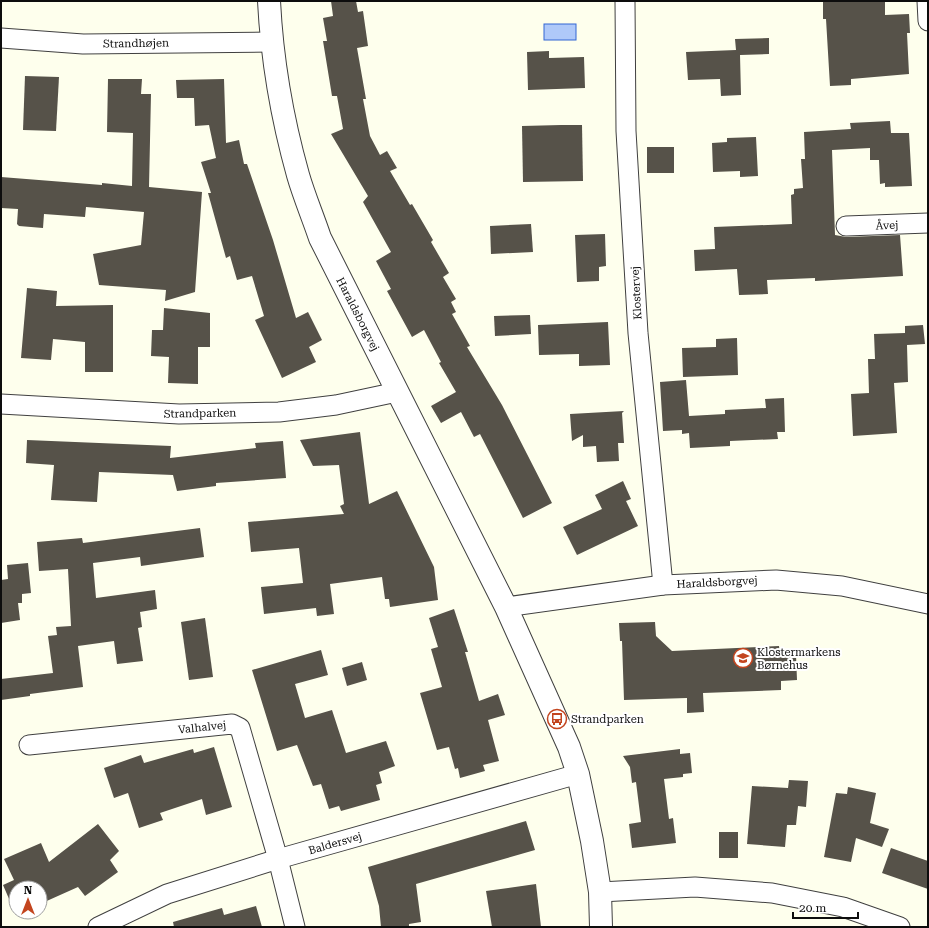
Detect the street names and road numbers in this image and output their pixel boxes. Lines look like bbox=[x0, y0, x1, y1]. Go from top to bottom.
street label: Strandhøjen bbox=[103, 36, 169, 51]
street label: Åvej bbox=[875, 218, 899, 232]
street label: Klostervej bbox=[629, 266, 644, 320]
street label: Haraldsborgvej bbox=[333, 275, 382, 353]
street label: Strandparken bbox=[164, 406, 236, 421]
street label: Haraldsborgvej bbox=[676, 574, 758, 591]
street label: Valhalvej bbox=[177, 719, 227, 736]
street label: Baldersvej bbox=[307, 830, 363, 857]

